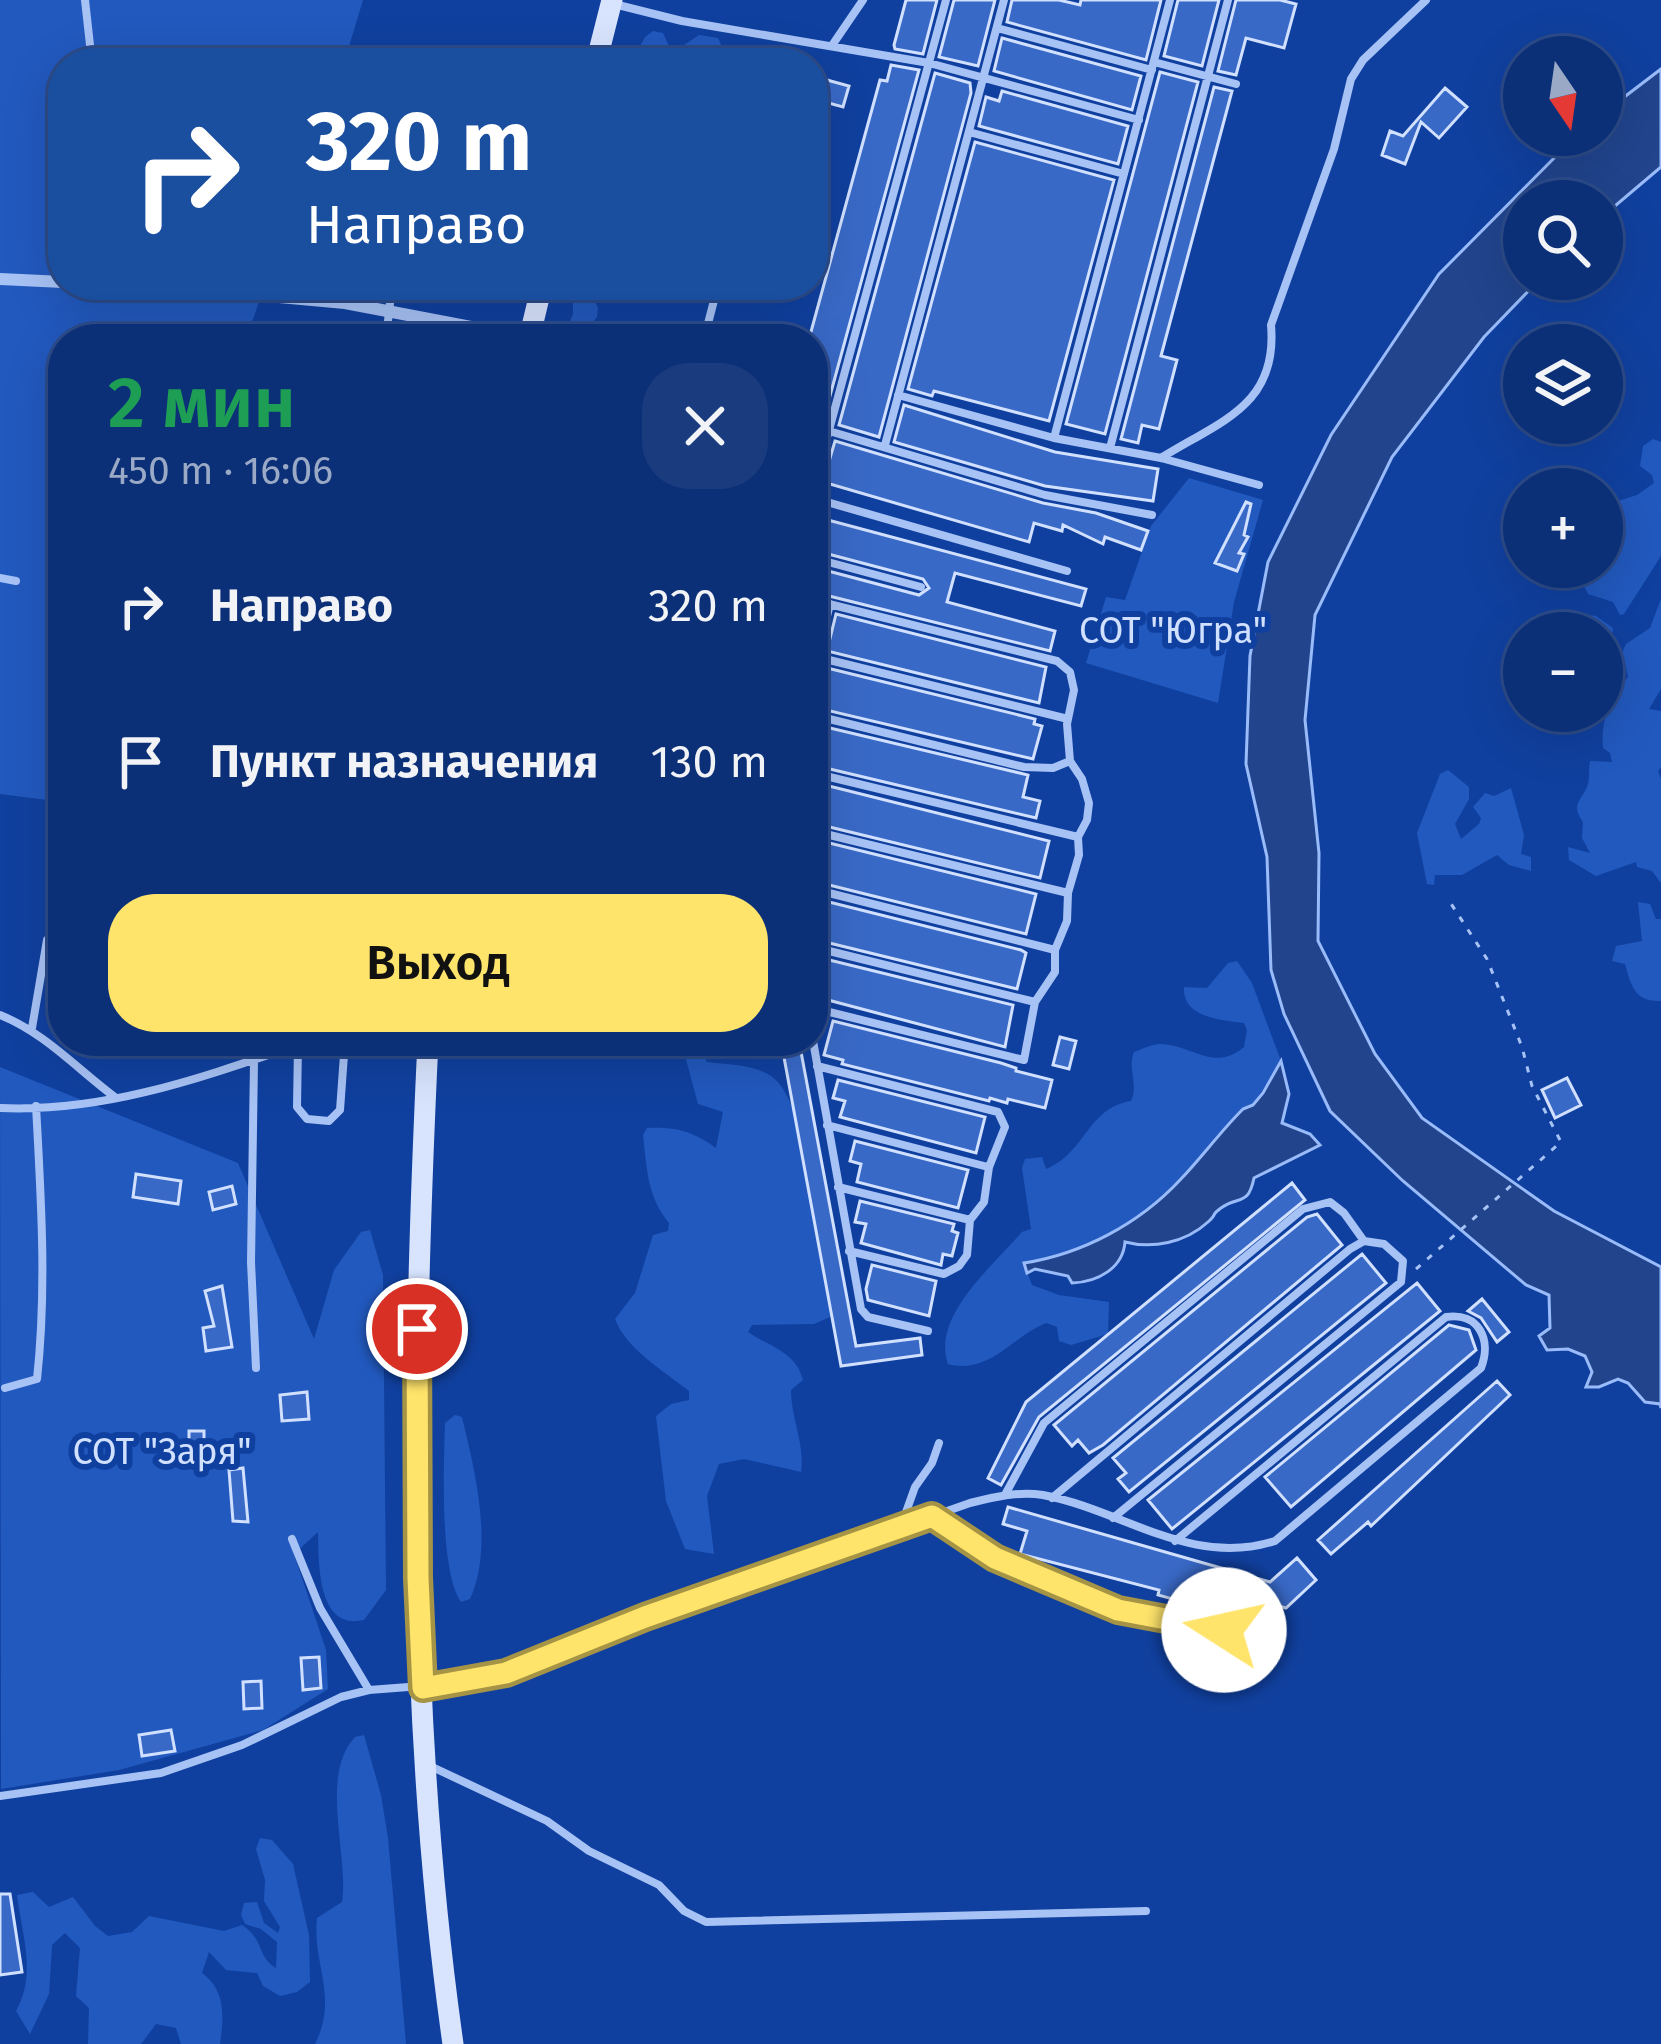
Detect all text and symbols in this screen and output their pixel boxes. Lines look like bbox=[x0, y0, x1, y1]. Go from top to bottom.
north arrow bbox=[1503, 36, 1623, 156]
map controls bbox=[1503, 36, 1623, 732]
text: 320 m bbox=[306, 91, 532, 192]
icon: right bbox=[108, 96, 264, 252]
button: search bbox=[1503, 180, 1623, 300]
text: Направо bbox=[306, 193, 527, 257]
button: layers bbox=[1503, 324, 1623, 444]
text: 2 мин bbox=[108, 360, 296, 446]
button: close bbox=[642, 363, 768, 489]
text: 450 m · 16:06 bbox=[108, 448, 333, 494]
button: + bbox=[1503, 468, 1623, 588]
icon: right bbox=[108, 573, 174, 639]
text: Направо bbox=[210, 579, 393, 633]
text: 320 m bbox=[648, 579, 768, 633]
park label: СОТ "Югра" bbox=[1079, 609, 1267, 653]
button: − bbox=[1503, 612, 1623, 732]
icon: arrive bbox=[108, 729, 174, 795]
text: Пункт назначения bbox=[210, 735, 598, 789]
text: 130 m bbox=[650, 735, 768, 789]
button: Выход bbox=[108, 894, 768, 1032]
pin bbox=[366, 1278, 468, 1380]
icon: arrive bbox=[384, 1296, 450, 1362]
park label: СОТ "Заря" bbox=[72, 1430, 252, 1474]
position arrow bbox=[1161, 1567, 1287, 1693]

